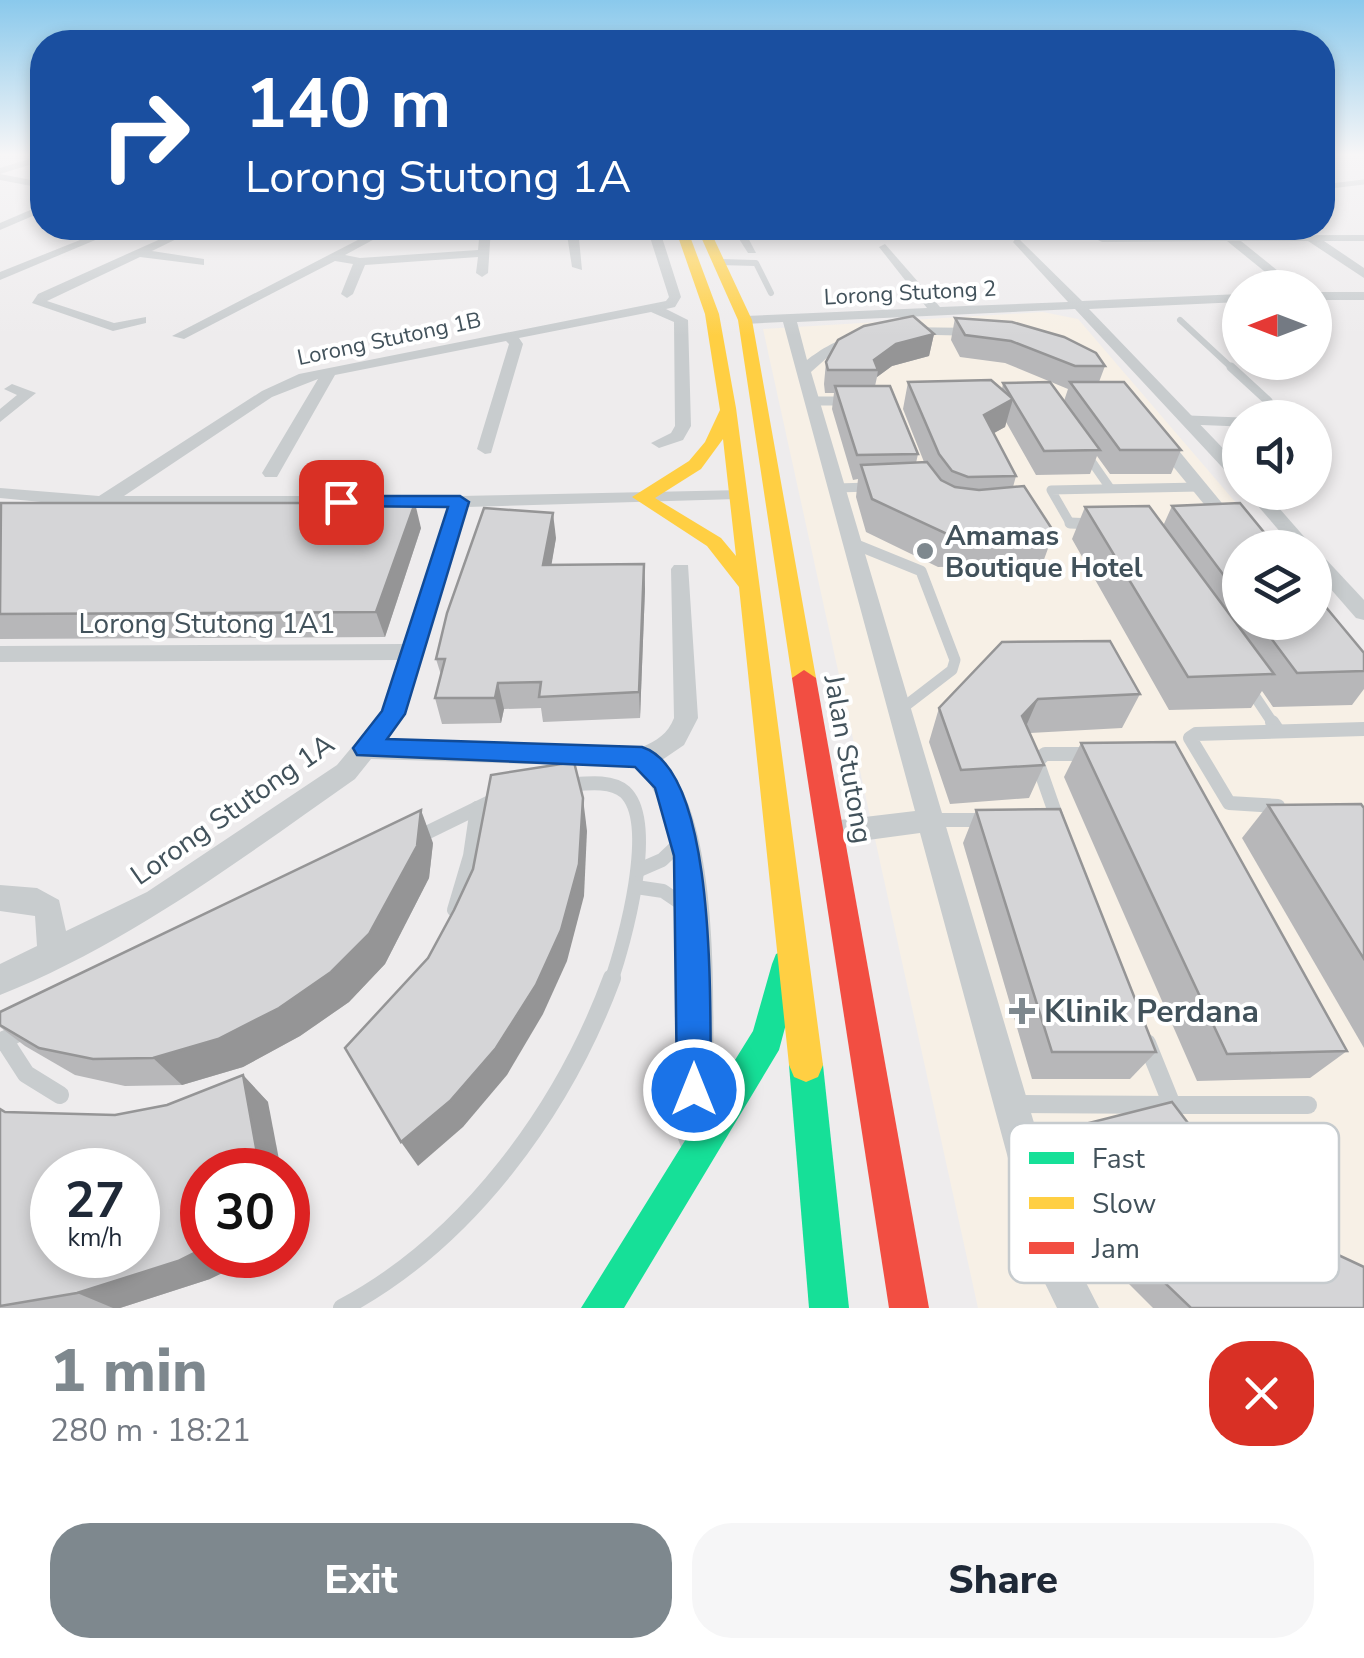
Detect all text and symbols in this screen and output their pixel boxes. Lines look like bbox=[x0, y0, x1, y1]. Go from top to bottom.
text: 140 m bbox=[245, 56, 451, 152]
icon: right bbox=[80, 70, 210, 200]
text: Lorong Stutong 1A bbox=[245, 147, 631, 208]
north arrow bbox=[1222, 270, 1332, 380]
map controls bbox=[1222, 270, 1332, 640]
street label: Lorong Stutong 2 bbox=[823, 274, 997, 312]
street label: Lorong Stutong 1B bbox=[294, 305, 484, 373]
button: sound bbox=[1222, 400, 1332, 510]
pin bbox=[299, 460, 384, 545]
icon: arrive bbox=[314, 475, 369, 530]
place label: Amamas Boutique Hotel bbox=[945, 517, 1143, 587]
button: layers bbox=[1222, 530, 1332, 640]
marker: Amamas Boutique Hotel bbox=[914, 540, 936, 562]
street label: Lorong Stutong 1A1 bbox=[79, 605, 335, 643]
street label: Jalan Stutong bbox=[814, 671, 882, 846]
street label: Lorong Stutong 1A bbox=[123, 725, 342, 894]
place label: Klinik Perdana bbox=[1044, 990, 1259, 1033]
marker: Klinik Perdana bbox=[1009, 998, 1035, 1024]
position arrow bbox=[642, 1038, 746, 1142]
legend bbox=[1009, 1123, 1339, 1283]
text: Fast bbox=[1092, 1140, 1145, 1178]
speed limit sign: 30 bbox=[180, 1148, 310, 1278]
text: 27 bbox=[65, 1166, 125, 1235]
text: Slow bbox=[1092, 1185, 1156, 1223]
text: km/h bbox=[67, 1221, 123, 1255]
text: Jam bbox=[1091, 1230, 1140, 1268]
text: 1 min bbox=[50, 1330, 208, 1412]
button: close bbox=[1209, 1341, 1314, 1446]
text: 280 m · 18:21 bbox=[50, 1409, 251, 1452]
button: Exit bbox=[50, 1523, 672, 1638]
button: Share bbox=[692, 1523, 1314, 1638]

